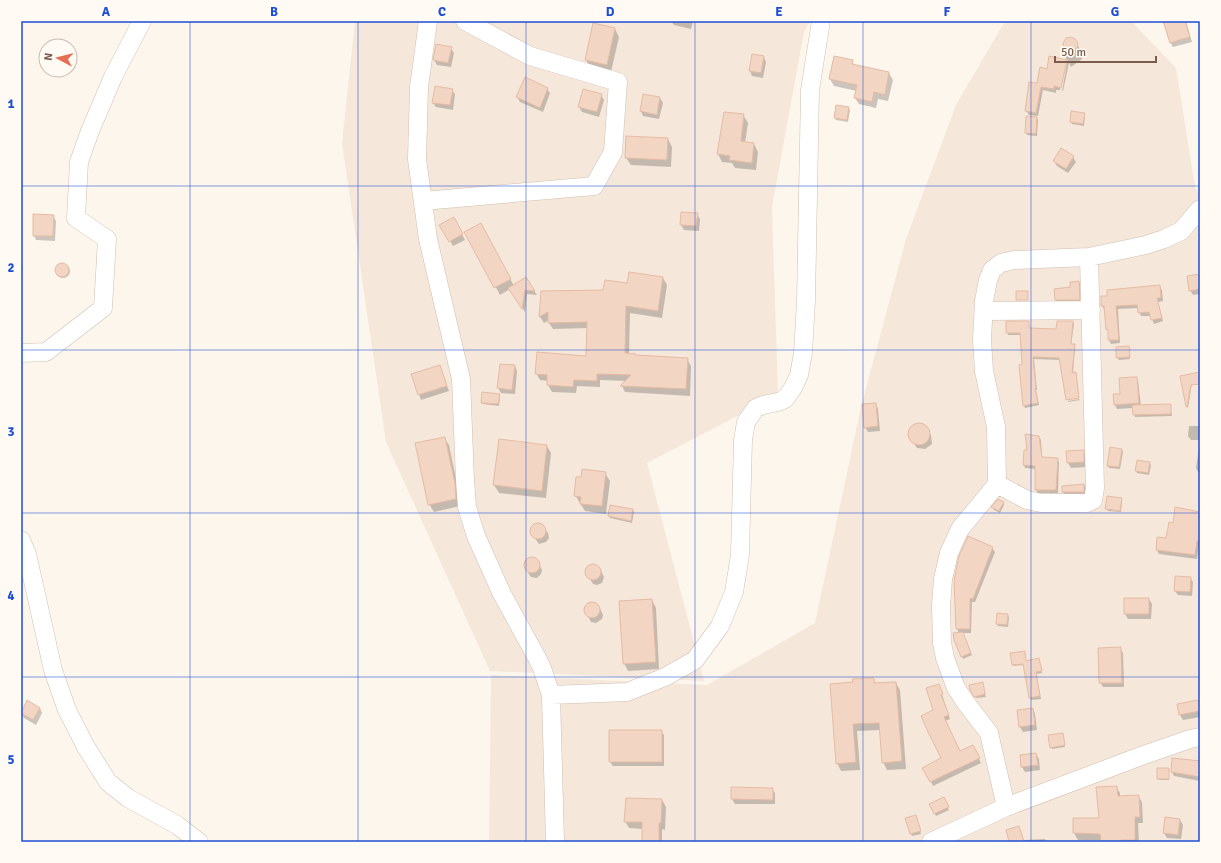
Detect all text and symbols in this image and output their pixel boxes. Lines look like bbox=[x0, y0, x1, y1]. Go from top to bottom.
text: A bbox=[102, 4, 111, 20]
text: B bbox=[270, 4, 278, 20]
text: C bbox=[438, 4, 446, 20]
text: D bbox=[606, 4, 615, 20]
text: E bbox=[775, 4, 783, 20]
text: F bbox=[944, 4, 951, 20]
text: G bbox=[1111, 4, 1119, 20]
north arrow bbox=[38, 38, 78, 78]
scale bar bbox=[1055, 38, 1156, 64]
text: 50 m bbox=[1061, 45, 1086, 60]
text: N bbox=[42, 52, 55, 61]
text: 1 bbox=[7, 96, 15, 112]
text: 2 bbox=[7, 260, 15, 276]
text: 3 bbox=[7, 424, 15, 440]
text: 4 bbox=[7, 588, 15, 604]
text: 5 bbox=[7, 752, 15, 768]

